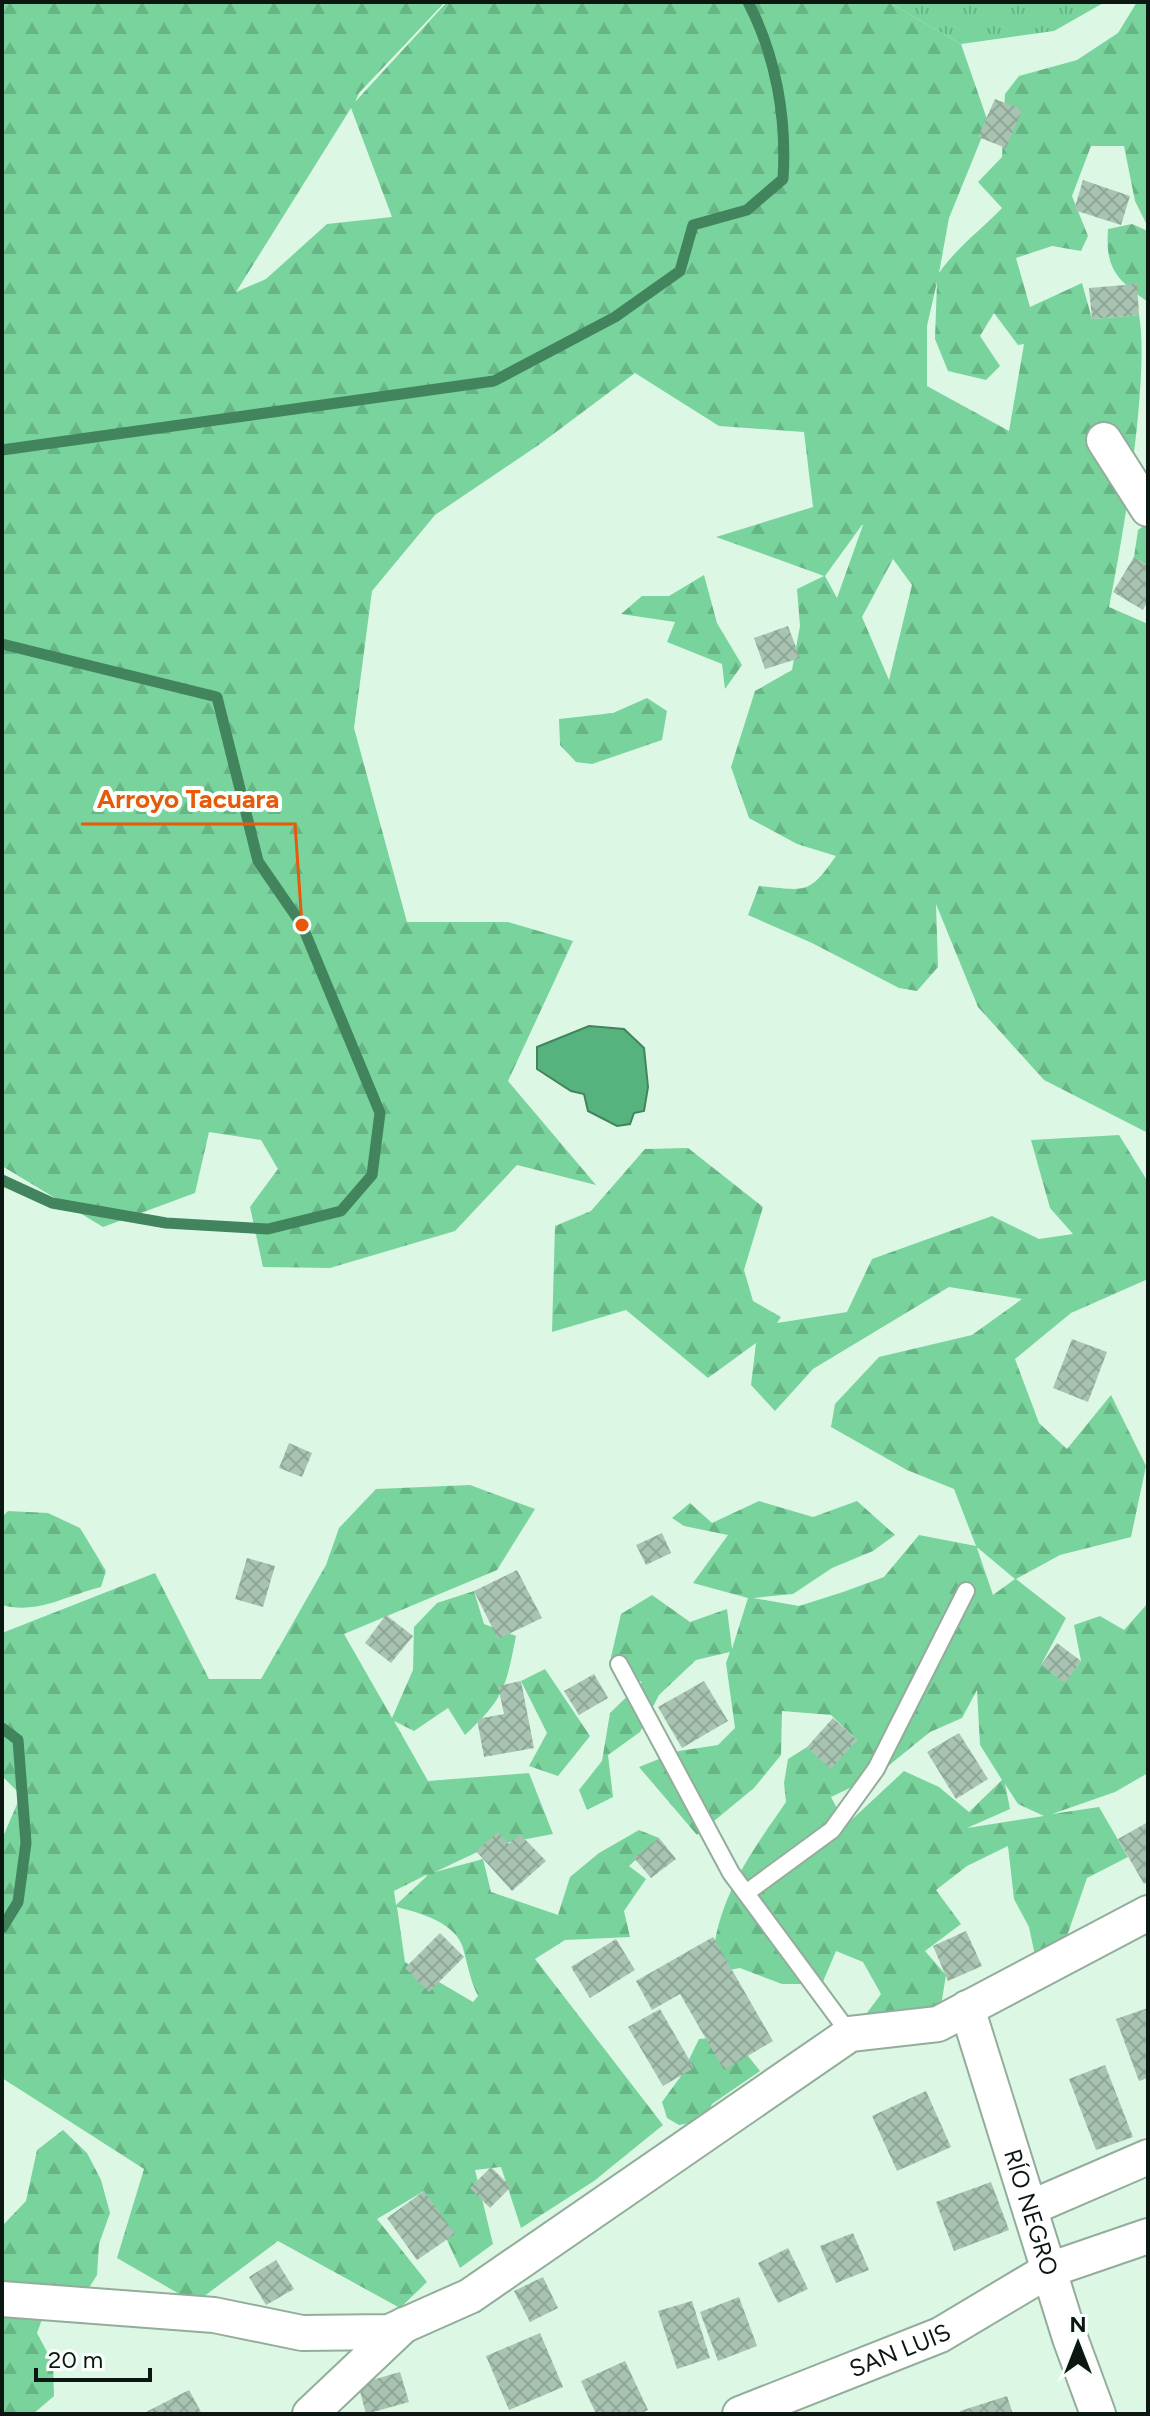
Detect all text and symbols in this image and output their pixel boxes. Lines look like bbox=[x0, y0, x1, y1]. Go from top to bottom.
callout: Arroyo Tacuara bbox=[81, 774, 295, 824]
text: Arroyo Tacuara bbox=[97, 783, 279, 815]
street label: RÍO NEGRO bbox=[998, 2145, 1065, 2279]
north arrow bbox=[1038, 2304, 1118, 2384]
text: N bbox=[1069, 2311, 1087, 2338]
street label: SAN LUIS bbox=[845, 2317, 956, 2383]
scale bar bbox=[36, 2332, 150, 2382]
text: 20 m bbox=[48, 2345, 103, 2374]

